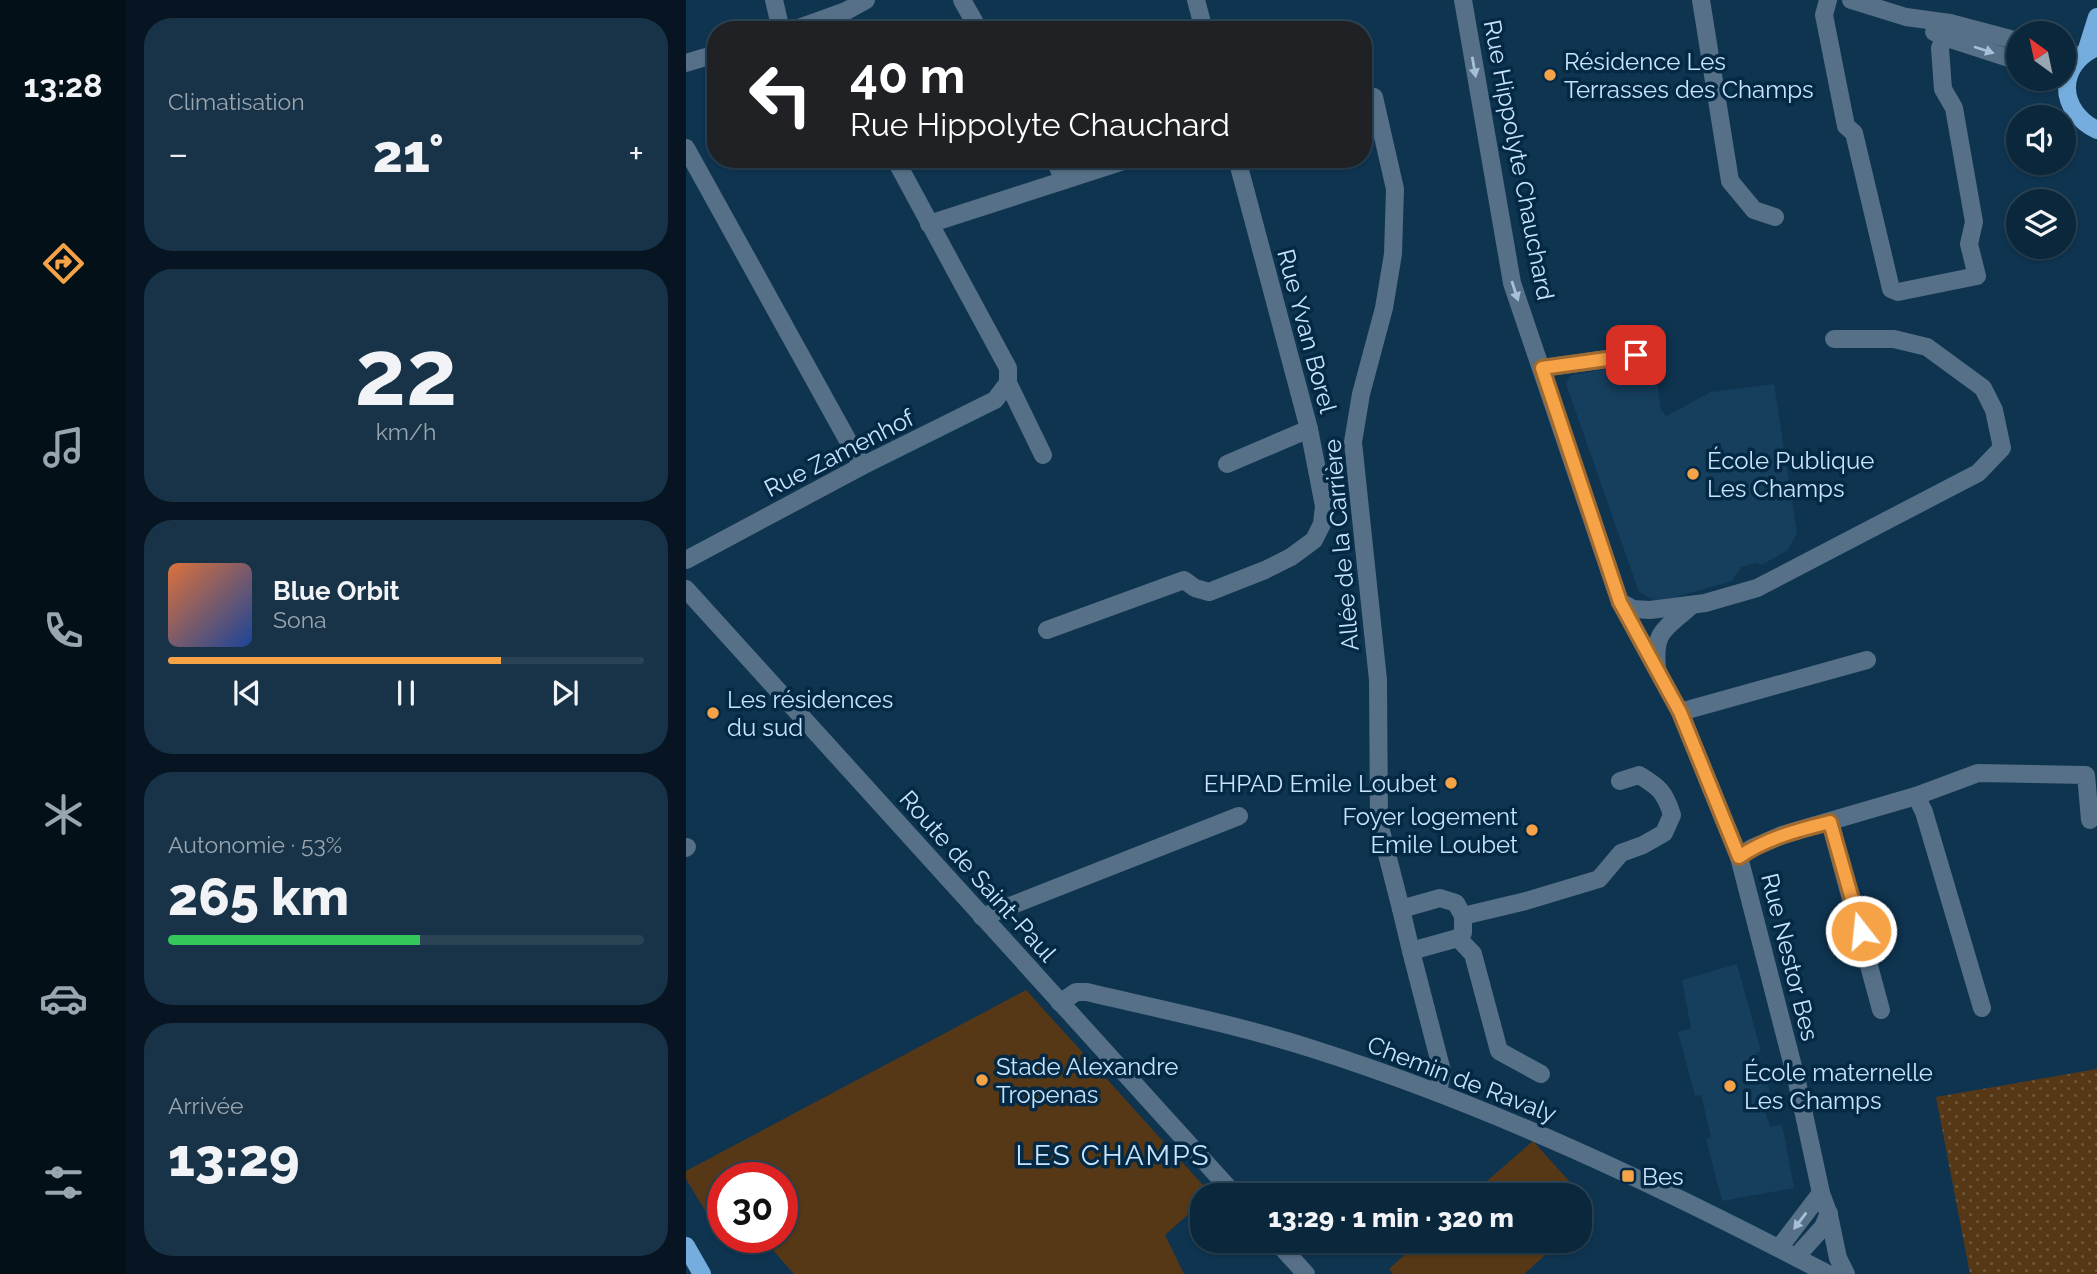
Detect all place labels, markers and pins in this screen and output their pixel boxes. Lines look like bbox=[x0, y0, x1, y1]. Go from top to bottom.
place label: Résidence Les Terrasses des Champs bbox=[1564, 47, 1814, 104]
marker: Résidence Les Terrasses des Champs bbox=[1542, 67, 1558, 83]
pin bbox=[1606, 325, 1666, 385]
place label: École Publique Les Champs bbox=[1707, 446, 1874, 503]
marker: École Publique Les Champs bbox=[1685, 466, 1701, 482]
place label: Les résidences du sud bbox=[727, 685, 893, 742]
marker: Les résidences du sud bbox=[705, 705, 721, 721]
place label: EHPAD Emile Loubet bbox=[1204, 769, 1437, 798]
marker: EHPAD Emile Loubet bbox=[1443, 775, 1459, 791]
place label: Foyer logement Emile Loubet bbox=[1342, 802, 1518, 859]
marker: Foyer logement Emile Loubet bbox=[1524, 822, 1540, 838]
place label: Stade Alexandre Tropenas bbox=[996, 1052, 1178, 1109]
place label: École maternelle Les Champs bbox=[1744, 1058, 1933, 1115]
marker: Stade Alexandre Tropenas bbox=[974, 1072, 990, 1088]
marker: École maternelle Les Champs bbox=[1722, 1078, 1738, 1094]
place label: Bes bbox=[1642, 1162, 1684, 1191]
marker: Bes bbox=[1620, 1168, 1636, 1184]

